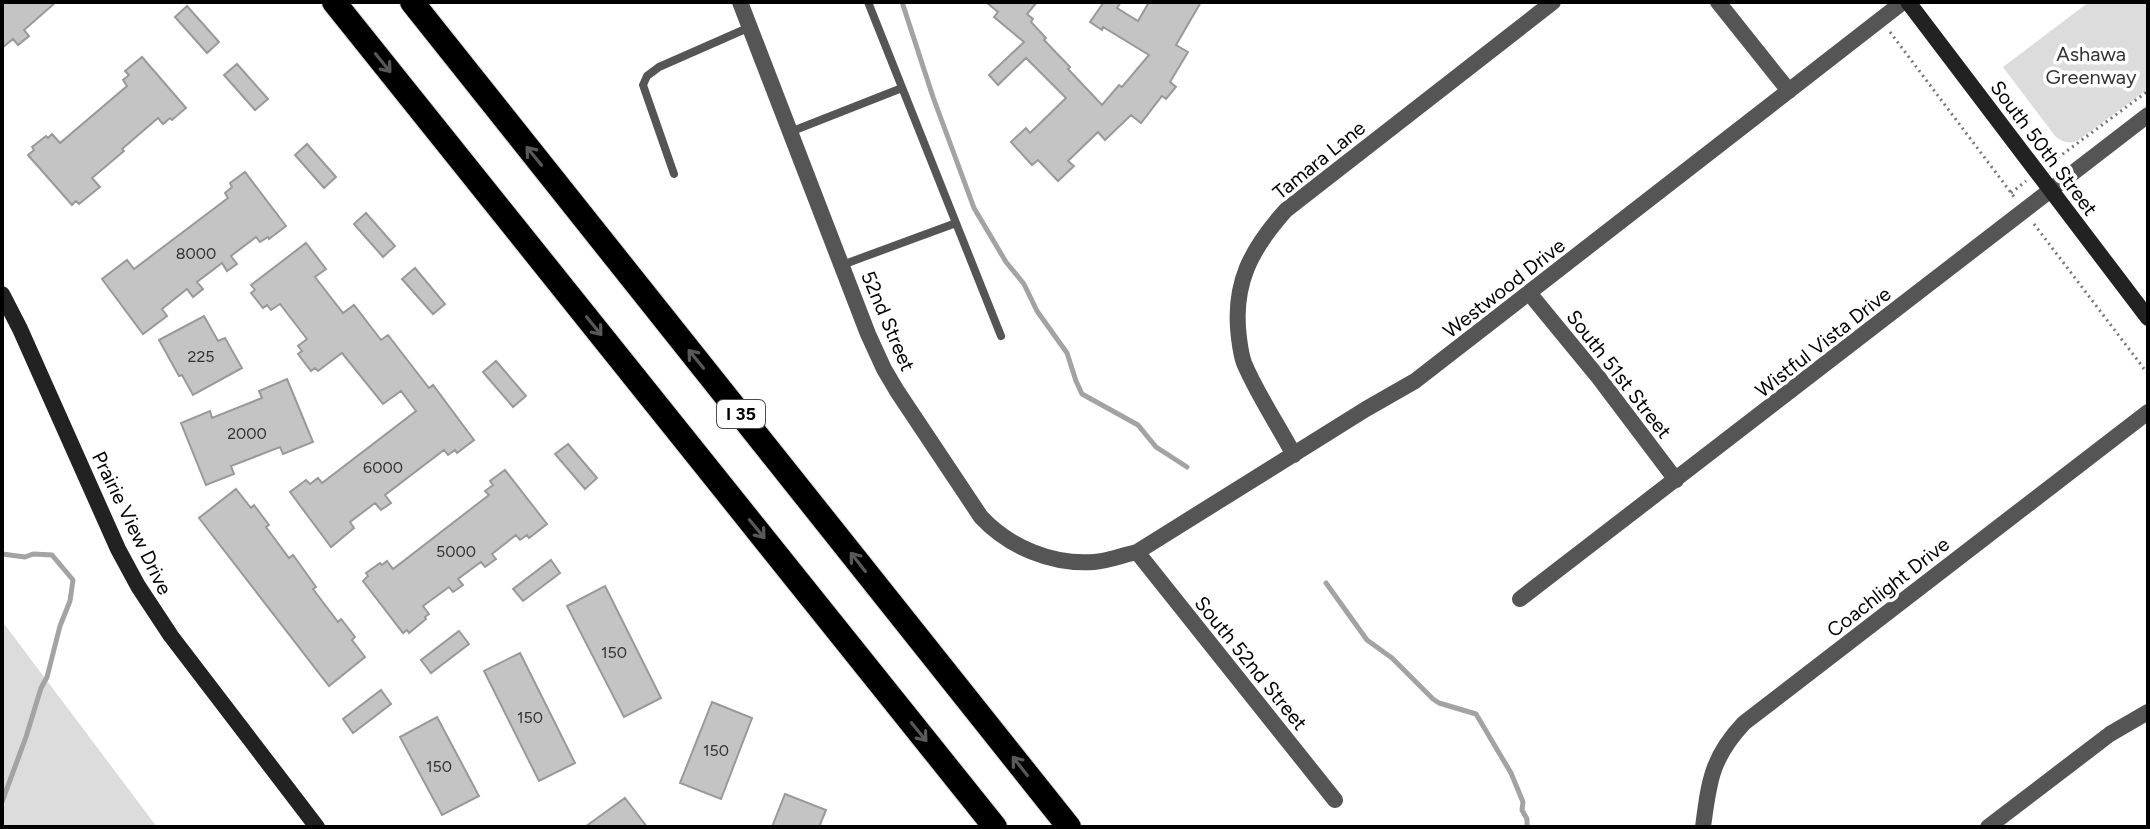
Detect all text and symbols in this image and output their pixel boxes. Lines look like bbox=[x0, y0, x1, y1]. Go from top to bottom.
park label: Ashawa Greenway bbox=[2046, 42, 2137, 89]
one-way arrow bbox=[374, 52, 392, 73]
street label: South 50th Street bbox=[1985, 76, 2103, 220]
street label: Tamara Lane bbox=[1268, 115, 1370, 205]
one-way arrow bbox=[526, 146, 543, 167]
street label: Westwood Drive bbox=[1438, 233, 1570, 343]
house number: 8000 bbox=[176, 244, 216, 263]
street label: 52nd Street bbox=[856, 267, 920, 375]
street label: Wistful Vista Drive bbox=[1750, 282, 1896, 402]
street label: South 51st Street bbox=[1561, 305, 1677, 443]
one-way arrow bbox=[586, 315, 603, 336]
house number: 225 bbox=[187, 347, 215, 366]
one-way arrow bbox=[688, 349, 705, 370]
road number: I 35 bbox=[717, 400, 765, 428]
house number: 2000 bbox=[227, 424, 267, 443]
street label: Prairie View Drive bbox=[87, 447, 177, 599]
house number: 6000 bbox=[363, 458, 403, 477]
one-way arrow bbox=[748, 518, 766, 539]
street label: Coachlight Drive bbox=[1822, 532, 1954, 642]
house number: 5000 bbox=[436, 542, 476, 561]
one-way arrow bbox=[850, 552, 867, 573]
street label: South 52nd Street bbox=[1190, 591, 1312, 735]
house number: 150 bbox=[601, 643, 627, 662]
house number: 150 bbox=[517, 708, 543, 727]
one-way arrow bbox=[911, 721, 928, 742]
house number: 150 bbox=[703, 741, 729, 760]
one-way arrow bbox=[1011, 756, 1029, 777]
house number: 150 bbox=[426, 757, 452, 776]

